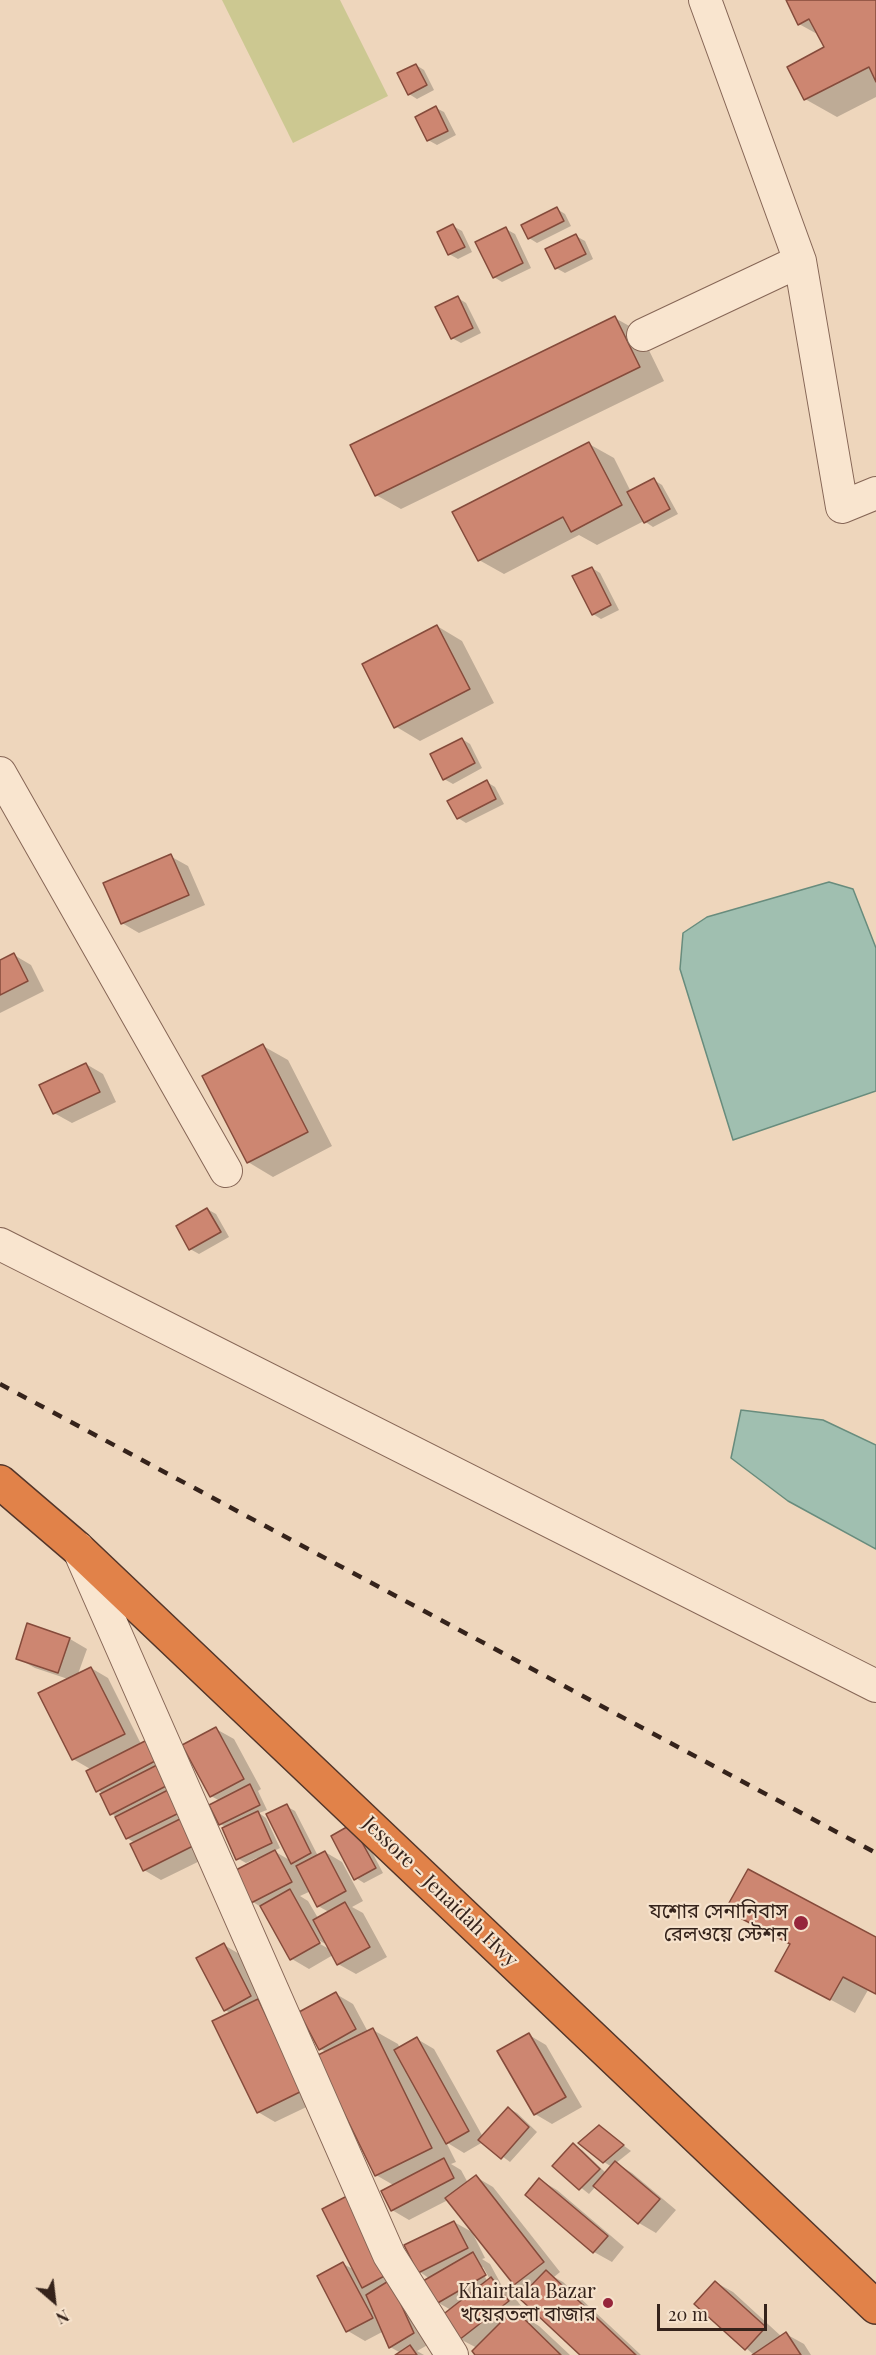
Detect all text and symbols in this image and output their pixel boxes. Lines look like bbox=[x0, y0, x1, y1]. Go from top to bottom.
street label: Jessore - Jenaidah Hwy bbox=[357, 1812, 523, 1972]
place label: যশোর সেনানিবাস রেলওয়ে স্টেশন bbox=[649, 1900, 788, 1947]
marker: যশোর সেনানিবাস রেলওয়ে স্টেশন bbox=[792, 1914, 810, 1932]
north arrow bbox=[24, 2271, 84, 2331]
place label: Khairtala Bazar খয়েরতলা বাজার bbox=[458, 2280, 596, 2327]
scale bar bbox=[660, 2292, 770, 2330]
marker: Khairtala Bazar খয়েরতলা বাজার bbox=[601, 2296, 615, 2310]
text: 20 m bbox=[668, 2302, 708, 2326]
text: N bbox=[53, 2305, 73, 2329]

